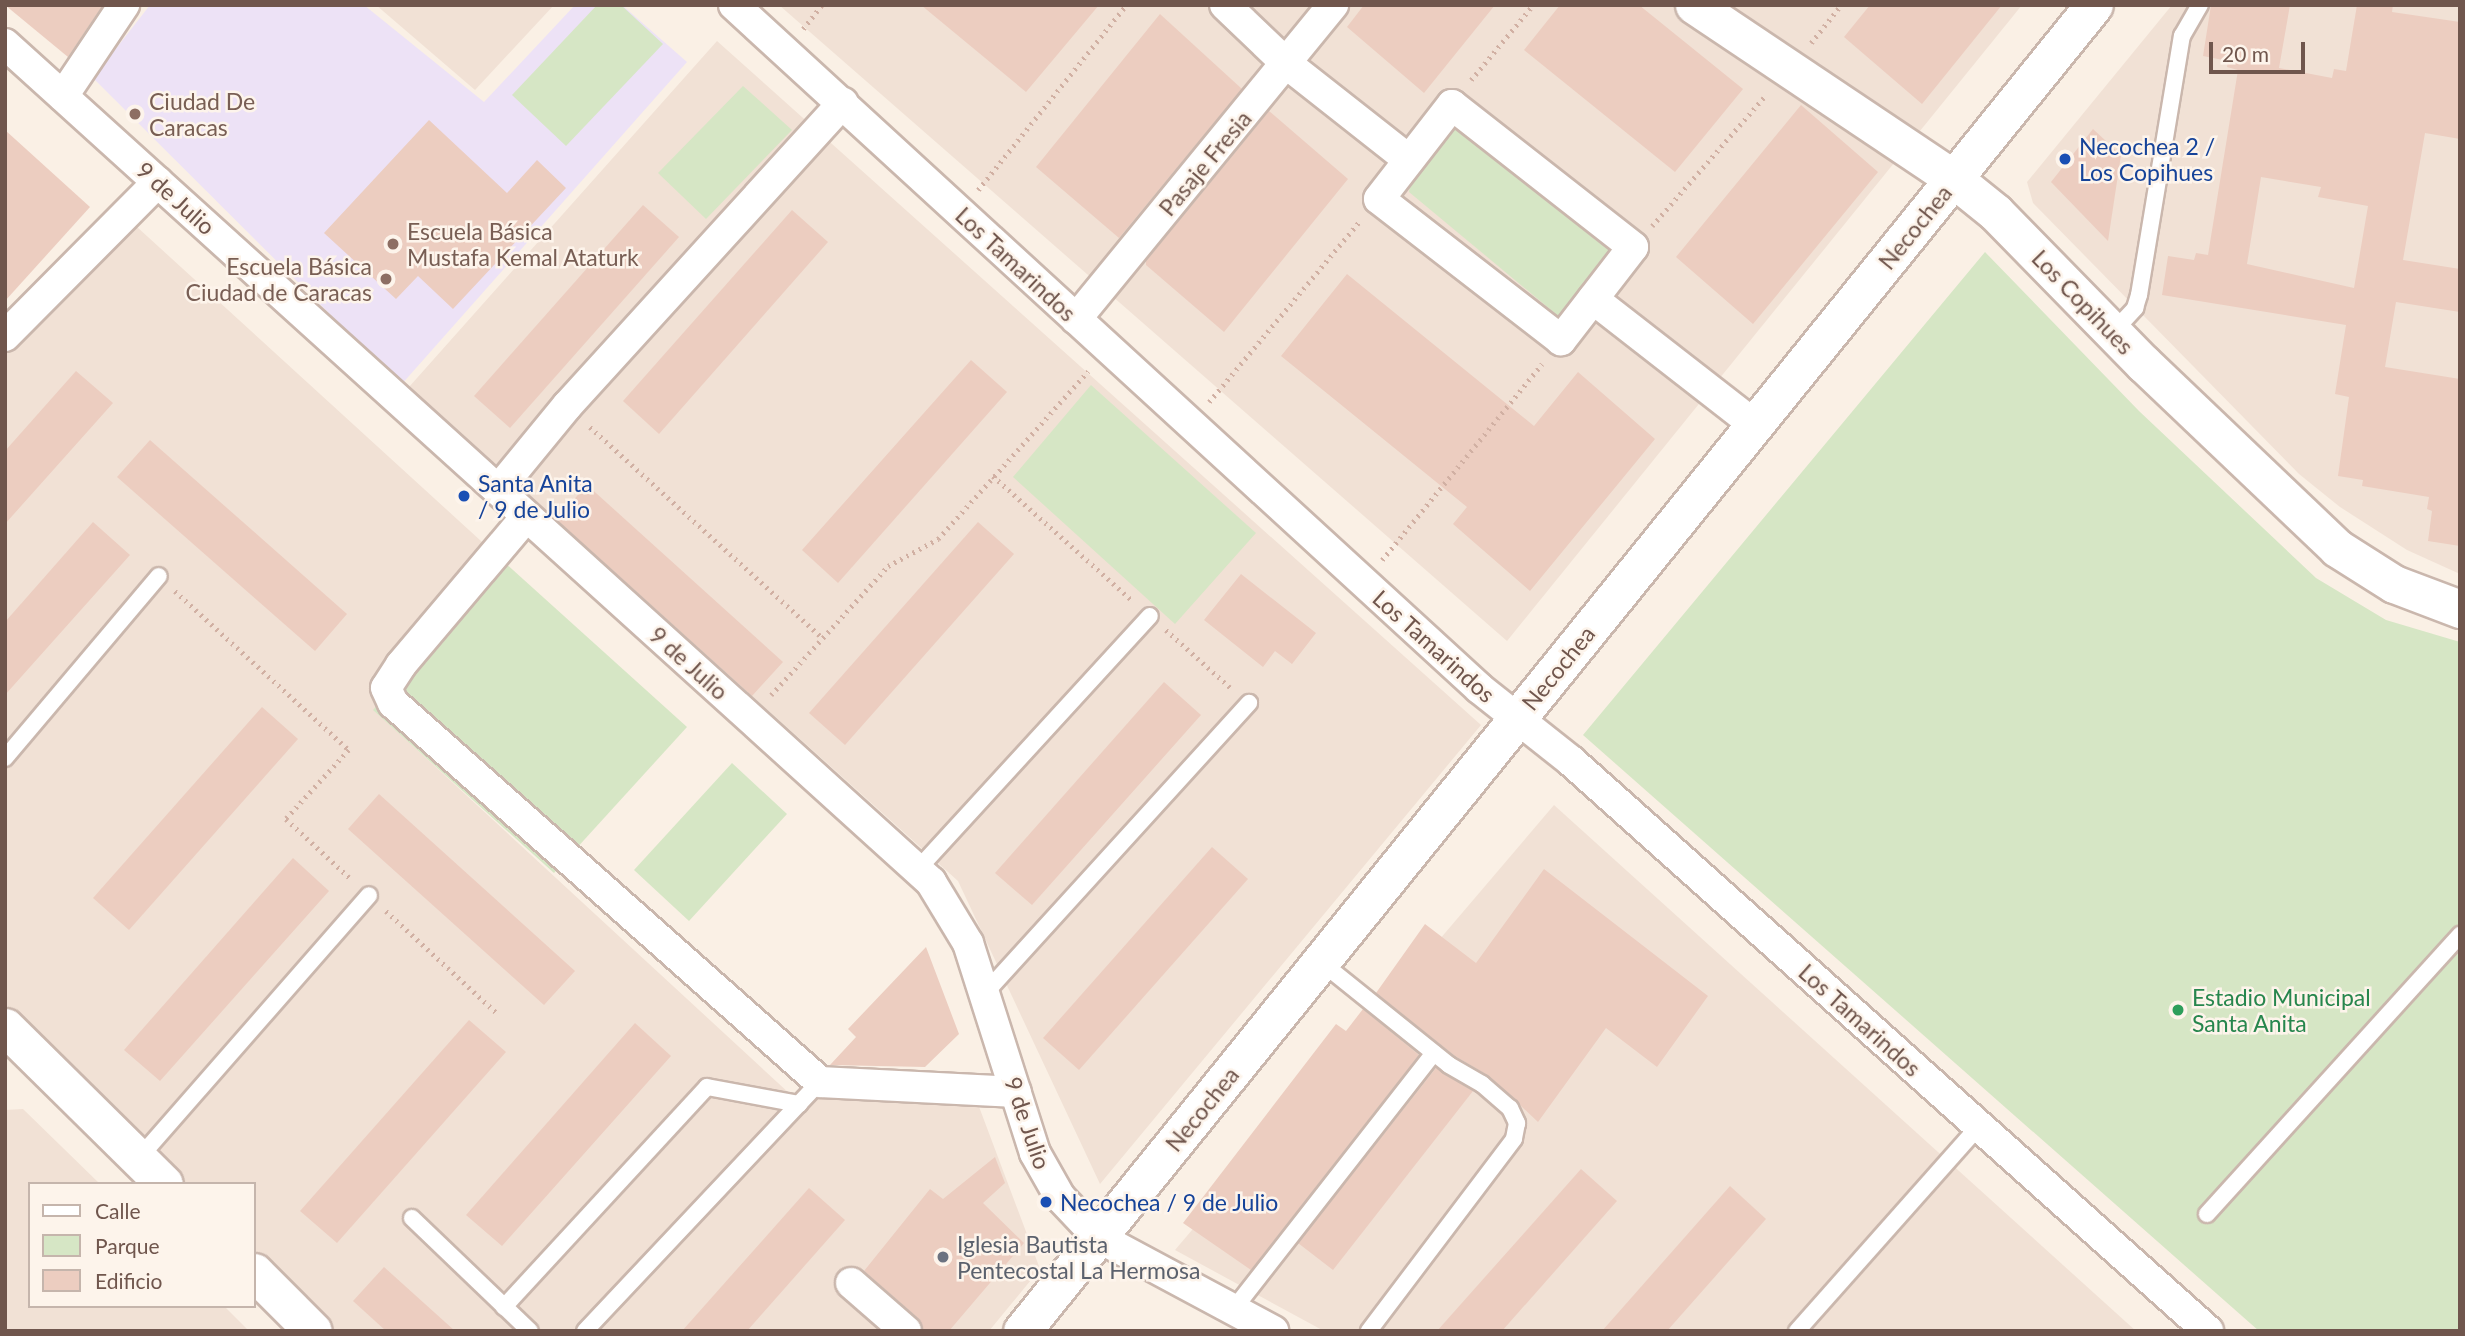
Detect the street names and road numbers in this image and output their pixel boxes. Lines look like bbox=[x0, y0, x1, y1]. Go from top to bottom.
street label: Pasaje Fresia bbox=[1153, 105, 1257, 221]
street label: 9 de Julio bbox=[131, 156, 221, 240]
street label: Necochea bbox=[1873, 179, 1957, 275]
street label: Los Tamarindos bbox=[950, 201, 1082, 327]
street label: Los Copihues bbox=[2026, 244, 2140, 360]
street label: Los Tamarindos bbox=[1367, 584, 1501, 708]
street label: Necochea bbox=[1516, 620, 1600, 716]
street label: 9 de Julio bbox=[644, 621, 734, 705]
street label: Los Tamarindos bbox=[1793, 958, 1927, 1082]
street label: Necochea bbox=[1160, 1061, 1244, 1157]
street label: 9 de Julio bbox=[999, 1073, 1057, 1173]

